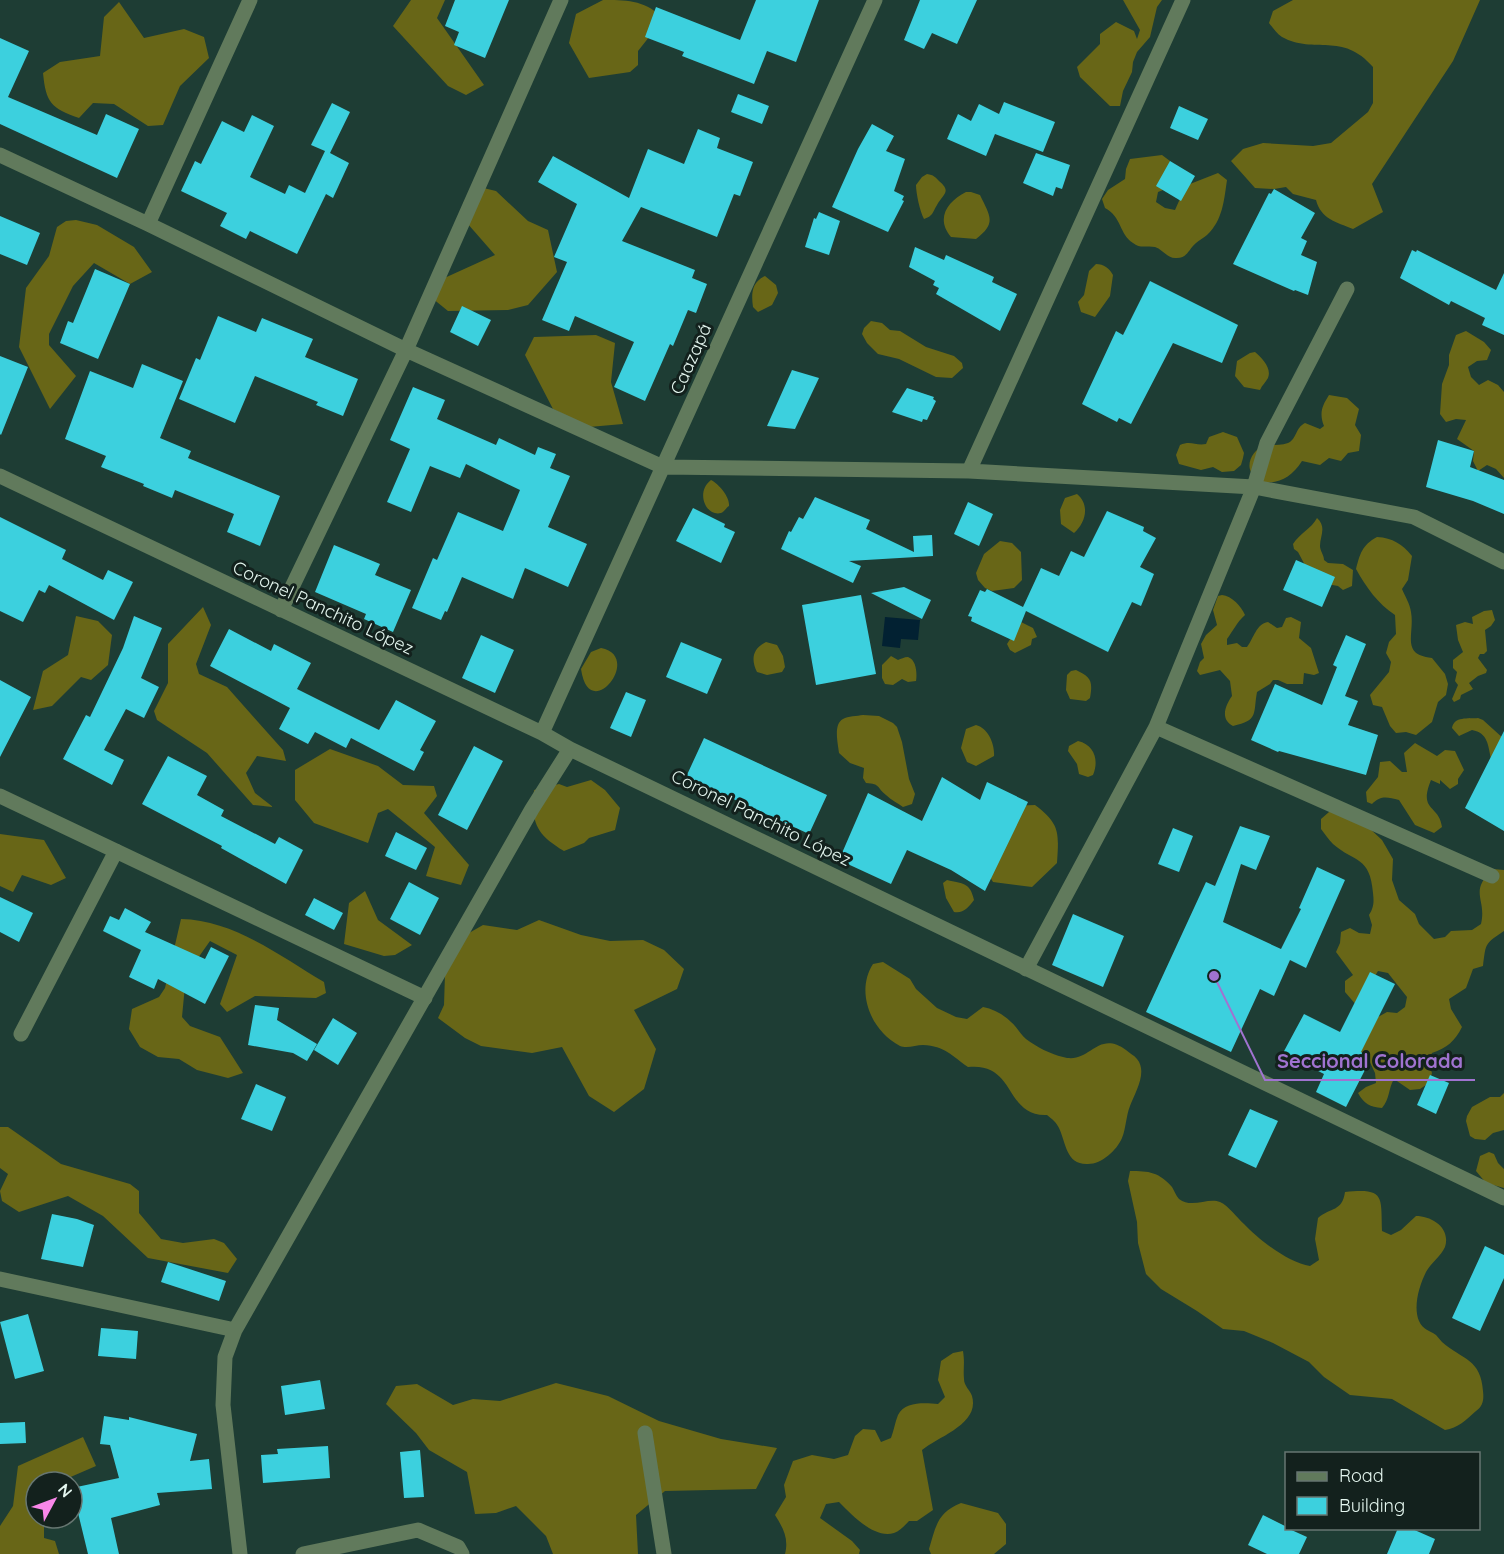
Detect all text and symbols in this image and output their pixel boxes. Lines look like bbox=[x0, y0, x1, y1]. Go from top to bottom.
street label: Caazapá bbox=[665, 320, 716, 398]
street label: Coronel Panchito López bbox=[229, 556, 417, 660]
street label: Coronel Panchito López bbox=[668, 764, 855, 871]
callout: Seccional Colorada bbox=[1265, 1042, 1475, 1080]
text: Seccional Colorada bbox=[1277, 1048, 1463, 1073]
legend bbox=[1285, 1452, 1480, 1530]
text: Road bbox=[1339, 1464, 1384, 1487]
north arrow bbox=[24, 1470, 84, 1530]
text: N bbox=[54, 1479, 77, 1501]
text: Building bbox=[1339, 1494, 1405, 1517]

